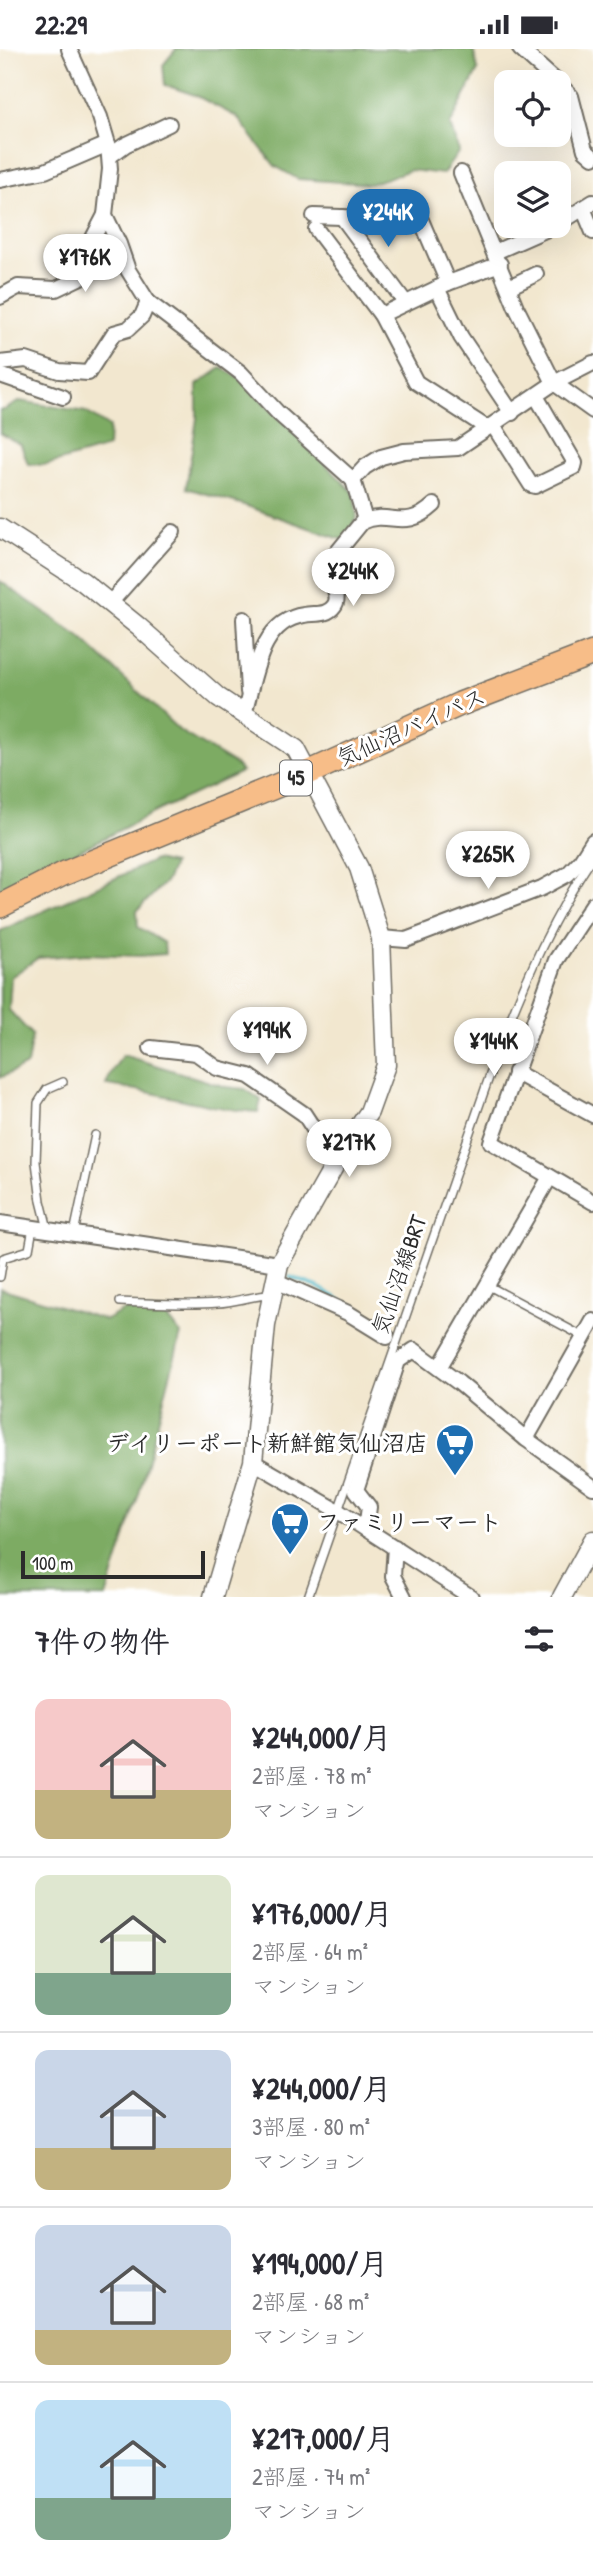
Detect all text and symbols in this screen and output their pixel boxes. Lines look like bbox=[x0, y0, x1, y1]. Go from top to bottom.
text: 22:29 bbox=[35, 7, 87, 42]
map controls bbox=[494, 70, 571, 238]
button: locate bbox=[494, 70, 571, 147]
button: layers bbox=[494, 161, 571, 238]
pin: ¥244K bbox=[339, 189, 437, 249]
text: ¥244K bbox=[363, 196, 413, 227]
pin: ¥176K bbox=[36, 235, 134, 294]
text: ¥176K bbox=[59, 241, 111, 272]
pin: ¥244K bbox=[304, 549, 402, 608]
text: ¥244K bbox=[328, 555, 378, 586]
street label: 気仙沼バイパス bbox=[331, 680, 490, 773]
road number: 45 bbox=[280, 761, 312, 795]
pin: ¥265K bbox=[439, 831, 537, 891]
text: ¥265K bbox=[462, 838, 514, 869]
pin: ¥194K bbox=[218, 1007, 316, 1067]
text: ¥194K bbox=[243, 1014, 291, 1045]
pin: ¥144K bbox=[445, 1019, 543, 1078]
text: ¥144K bbox=[470, 1025, 518, 1056]
pin: ¥217K bbox=[300, 1119, 398, 1179]
text: ¥217K bbox=[322, 1126, 376, 1157]
street label: 気仙沼線BRT bbox=[364, 1211, 434, 1339]
supermarket icon: デイリーポート新鮮館気仙沼店 bbox=[434, 1422, 476, 1477]
place label: デイリーポート新鮮館気仙沼店 bbox=[106, 1427, 428, 1458]
supermarket icon: ファミリーマート bbox=[269, 1501, 311, 1556]
place label: ファミリーマート bbox=[317, 1506, 502, 1537]
scale bar bbox=[21, 1548, 205, 1580]
text: 100 m bbox=[32, 1550, 73, 1576]
icon: filters bbox=[520, 1620, 558, 1658]
text: 7件の物件 bbox=[35, 1621, 170, 1661]
text: ¥244,000/月 bbox=[252, 1717, 392, 1757]
icon: home bbox=[91, 1727, 175, 1811]
text: 2部屋 · 78 m² bbox=[252, 1760, 372, 1791]
text: マンション bbox=[252, 1794, 366, 1825]
text: ¥176,000/月 bbox=[252, 1893, 393, 1933]
icon: home bbox=[91, 1903, 175, 1987]
text: 2部屋 · 64 m² bbox=[252, 1936, 368, 1967]
text: マンション bbox=[252, 1970, 366, 2001]
text: ¥244,000/月 bbox=[252, 2068, 392, 2108]
icon: home bbox=[91, 2078, 175, 2162]
text: 3部屋 · 80 m² bbox=[252, 2111, 370, 2142]
text: マンション bbox=[252, 2145, 366, 2176]
text: ¥194,000/月 bbox=[252, 2243, 388, 2283]
icon: home bbox=[91, 2253, 175, 2337]
text: 2部屋 · 68 m² bbox=[252, 2286, 369, 2317]
text: マンション bbox=[252, 2320, 366, 2351]
text: ¥217,000/月 bbox=[252, 2418, 395, 2458]
icon: home bbox=[91, 2428, 175, 2512]
text: 2部屋 · 74 m² bbox=[252, 2461, 370, 2492]
text: マンション bbox=[252, 2495, 366, 2526]

